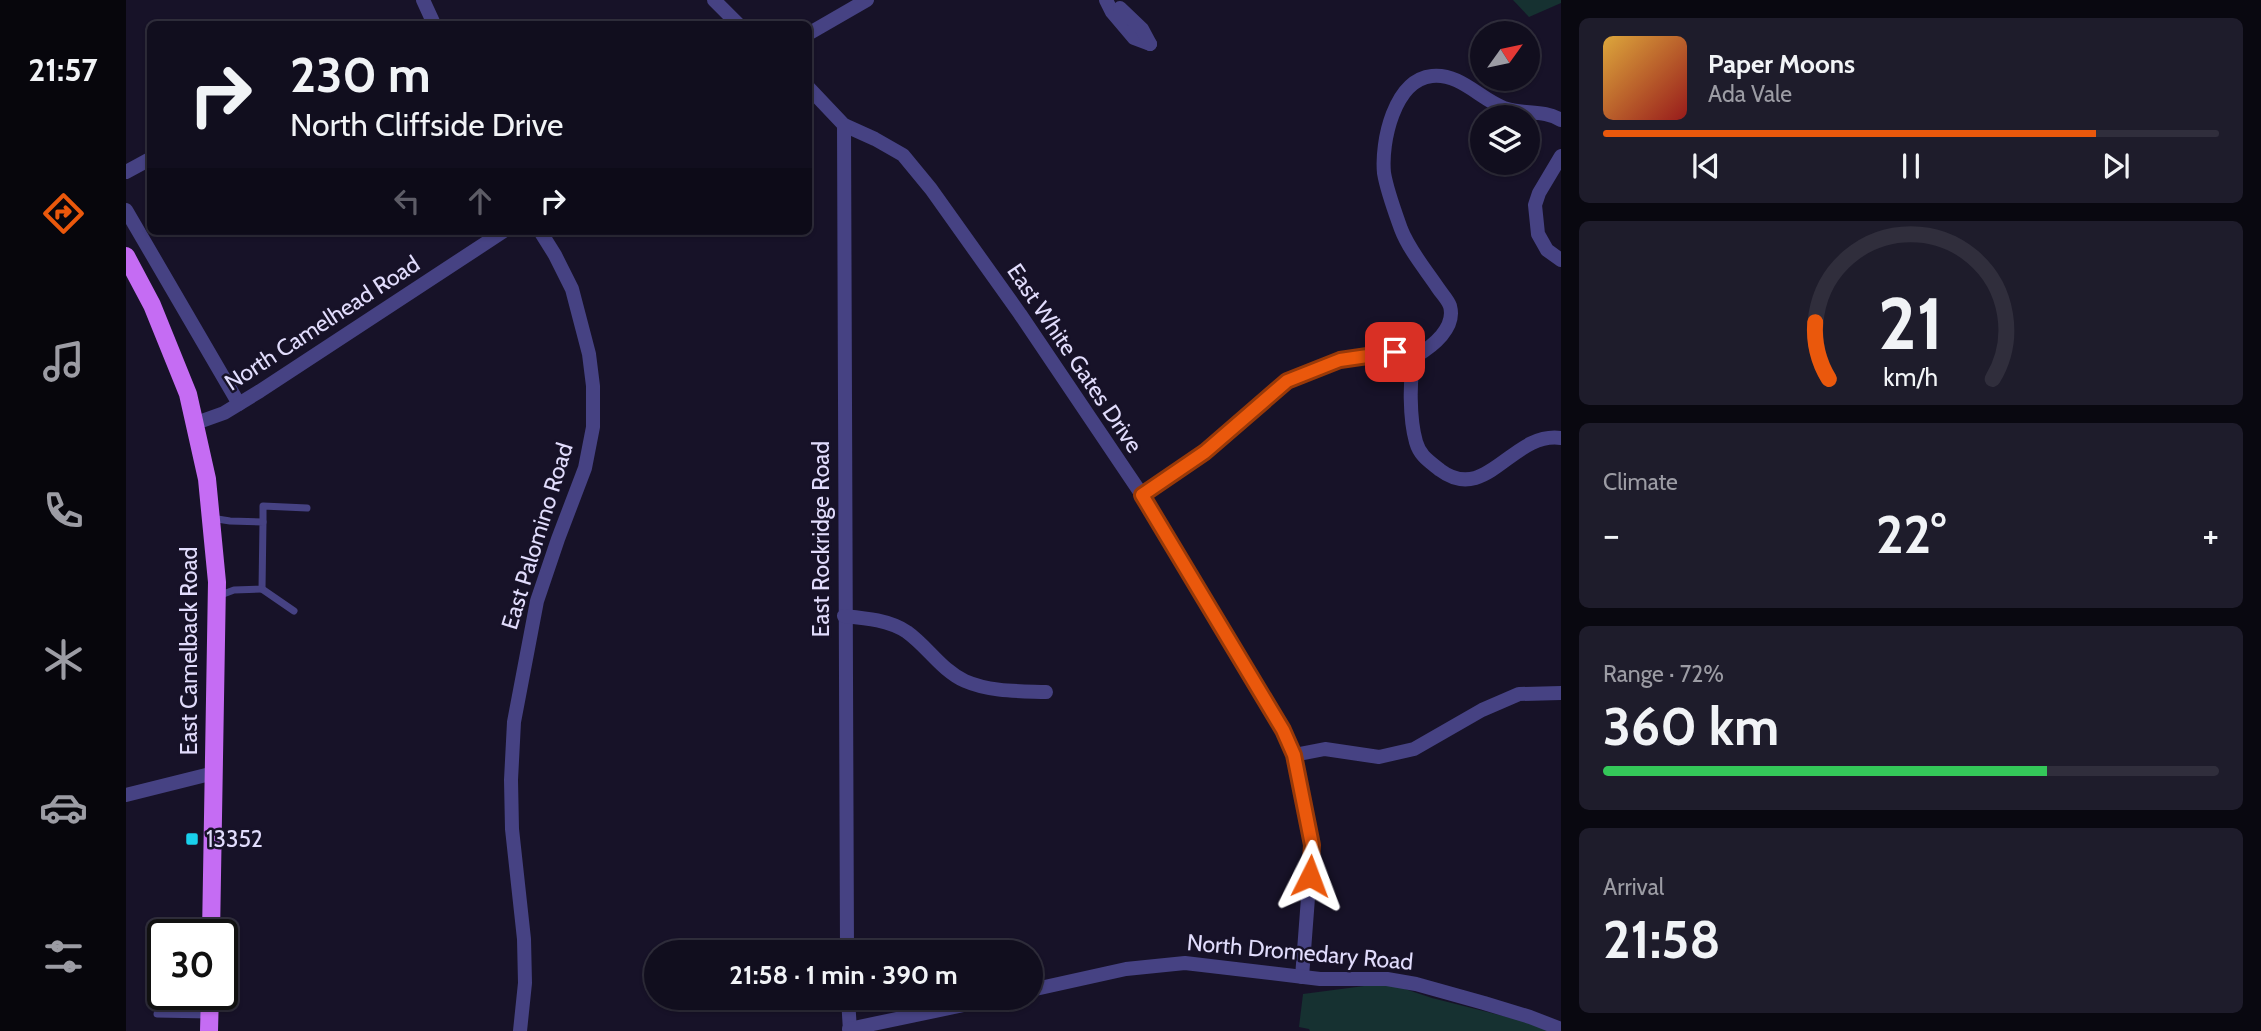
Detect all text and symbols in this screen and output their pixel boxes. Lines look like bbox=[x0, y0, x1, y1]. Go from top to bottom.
north arrow bbox=[1470, 21, 1540, 91]
map controls bbox=[1470, 21, 1540, 175]
text: 230 m bbox=[290, 45, 431, 104]
text: Paper Moons bbox=[1708, 48, 1855, 80]
icon: right bbox=[175, 49, 266, 140]
text: 21:57 bbox=[28, 50, 98, 89]
text: Ada Vale bbox=[1708, 80, 1792, 108]
text: North Cliffside Drive bbox=[290, 105, 564, 144]
button: layers bbox=[1470, 105, 1540, 175]
icon: previous bbox=[1687, 147, 1725, 185]
icon: pause bbox=[1892, 147, 1930, 185]
icon: next bbox=[2097, 147, 2135, 185]
icon: left bbox=[388, 182, 426, 220]
icon: ahead bbox=[461, 182, 499, 220]
icon: right bbox=[534, 182, 572, 220]
icon: directions bbox=[39, 189, 88, 238]
street label: North Camelhead Road bbox=[219, 249, 425, 397]
street label: East White Gates Drive bbox=[1001, 258, 1149, 458]
text: 21 bbox=[1878, 279, 1944, 367]
pin bbox=[1365, 322, 1425, 382]
icon: arrive bbox=[1376, 333, 1414, 371]
icon: music bbox=[39, 337, 88, 386]
text: km/h bbox=[1884, 362, 1938, 392]
street label: East Palomino Road bbox=[495, 439, 579, 633]
street label: East Rockridge Road bbox=[807, 441, 835, 637]
text: Climate bbox=[1603, 468, 1678, 496]
icon: phone bbox=[39, 486, 88, 535]
text: 22° bbox=[1876, 503, 1946, 566]
text: − bbox=[1603, 511, 1620, 558]
text: + bbox=[2202, 511, 2219, 558]
street label: East Camelback Road bbox=[175, 547, 203, 755]
icon: climate bbox=[39, 635, 88, 684]
text: Range · 72% bbox=[1603, 660, 1724, 688]
text: 360 km bbox=[1603, 695, 1779, 758]
icon: car bbox=[39, 783, 88, 832]
place label: 13352 bbox=[206, 825, 263, 853]
marker: 13352 bbox=[184, 831, 200, 847]
position arrow bbox=[1273, 839, 1347, 913]
text: Arrival bbox=[1603, 873, 1664, 901]
text: 21:58 bbox=[1603, 908, 1721, 971]
speed limit sign: 30 bbox=[147, 919, 238, 1010]
street label: North Dromedary Road bbox=[1186, 928, 1414, 976]
icon: filters bbox=[39, 932, 88, 981]
text: 21:58 · 1 min · 390 m bbox=[729, 959, 958, 991]

